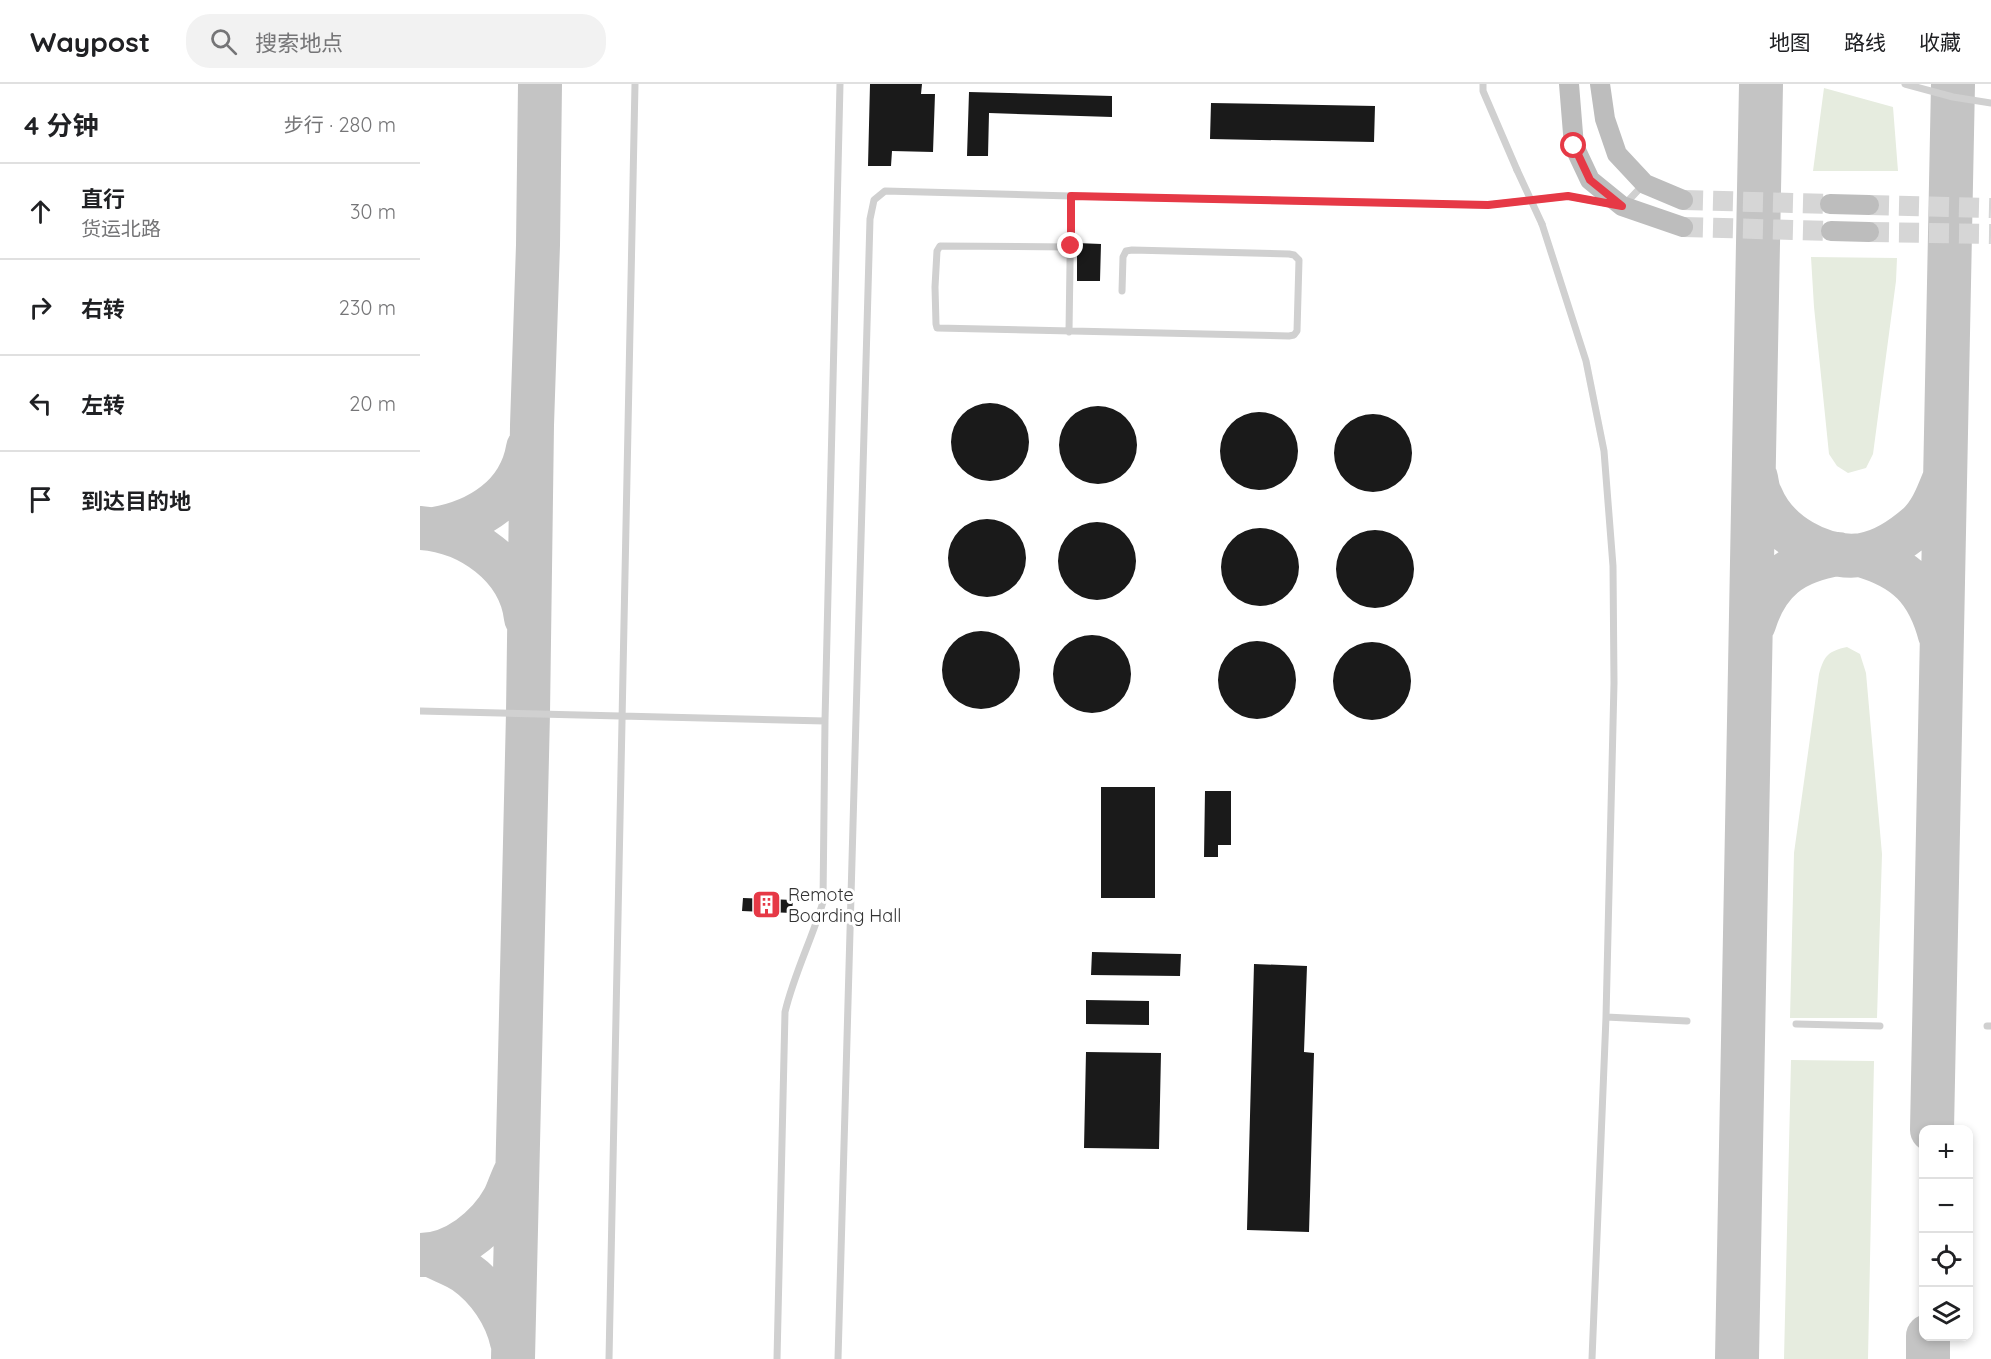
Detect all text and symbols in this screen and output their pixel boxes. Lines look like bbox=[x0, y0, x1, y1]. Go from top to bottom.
search box bbox=[186, 14, 606, 68]
text: Waypost bbox=[30, 24, 150, 59]
icon: search bbox=[207, 25, 240, 58]
text: 搜索地点 bbox=[255, 29, 343, 57]
text: 地图 bbox=[1769, 29, 1811, 55]
text: 路线 bbox=[1844, 29, 1886, 55]
text: 收藏 bbox=[1919, 29, 1961, 55]
text: 4 分钟 bbox=[24, 109, 99, 142]
text: 步行 · 280 m bbox=[284, 112, 396, 137]
route start bbox=[1560, 132, 1586, 158]
text: 直行 bbox=[81, 185, 125, 213]
icon: ahead bbox=[24, 195, 57, 228]
text: 30 m bbox=[350, 199, 396, 224]
text: 货运北路 bbox=[81, 216, 161, 241]
route end bbox=[1057, 232, 1083, 258]
icon: right bbox=[24, 291, 57, 324]
text: 右转 bbox=[81, 295, 125, 323]
text: 230 m bbox=[339, 295, 396, 320]
icon: left bbox=[24, 387, 57, 420]
text: 左转 bbox=[81, 391, 125, 419]
text: 20 m bbox=[349, 391, 396, 416]
icon: arrive bbox=[24, 483, 57, 516]
text: 到达目的地 bbox=[81, 487, 191, 515]
place label: Remote Boarding Hall bbox=[788, 883, 901, 927]
building icon: Remote Boarding Hall bbox=[751, 889, 783, 921]
map controls bbox=[1919, 1125, 1973, 1341]
button: + bbox=[1919, 1125, 1973, 1179]
button: − bbox=[1919, 1179, 1973, 1233]
button: locate bbox=[1919, 1233, 1973, 1287]
button: layers bbox=[1919, 1287, 1973, 1341]

